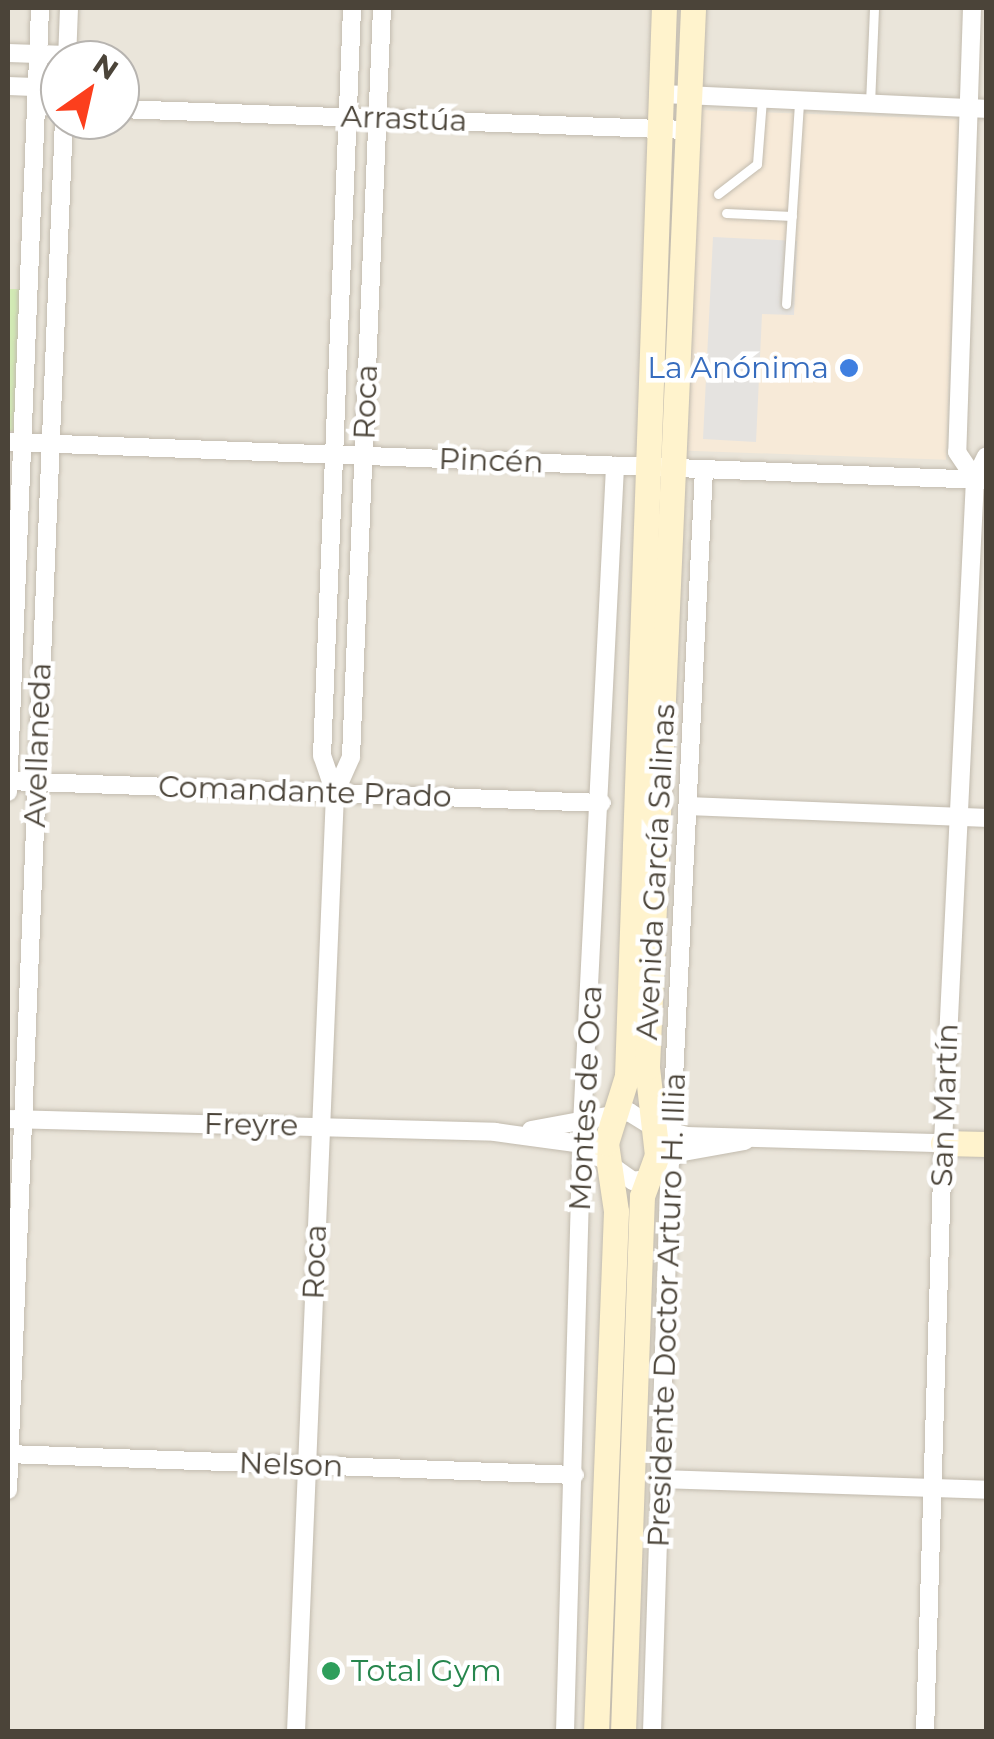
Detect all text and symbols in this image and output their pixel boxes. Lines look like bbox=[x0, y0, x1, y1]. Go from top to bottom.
north arrow bbox=[40, 40, 140, 140]
text: N bbox=[87, 46, 125, 87]
street label: Arrastúa bbox=[340, 99, 468, 139]
place label: La Anónima bbox=[647, 350, 829, 386]
marker: La Anónima bbox=[838, 357, 860, 379]
street label: Roca bbox=[347, 364, 385, 440]
street label: Pincén bbox=[438, 441, 544, 481]
street label: Avellaneda bbox=[17, 662, 59, 828]
street label: Avenida García Salinas bbox=[629, 703, 683, 1041]
street label: Comandante Prado bbox=[158, 769, 452, 815]
street label: Montes de Oca bbox=[562, 984, 610, 1212]
street label: San Martín bbox=[924, 1023, 966, 1187]
street label: Presidente Doctor Arturo H. Illia bbox=[641, 1072, 693, 1548]
street label: Freyre bbox=[204, 1106, 298, 1144]
street label: Roca bbox=[296, 1224, 334, 1300]
street label: Nelson bbox=[238, 1445, 344, 1485]
place label: Total Gym bbox=[351, 1653, 502, 1689]
marker: Total Gym bbox=[320, 1660, 342, 1682]

